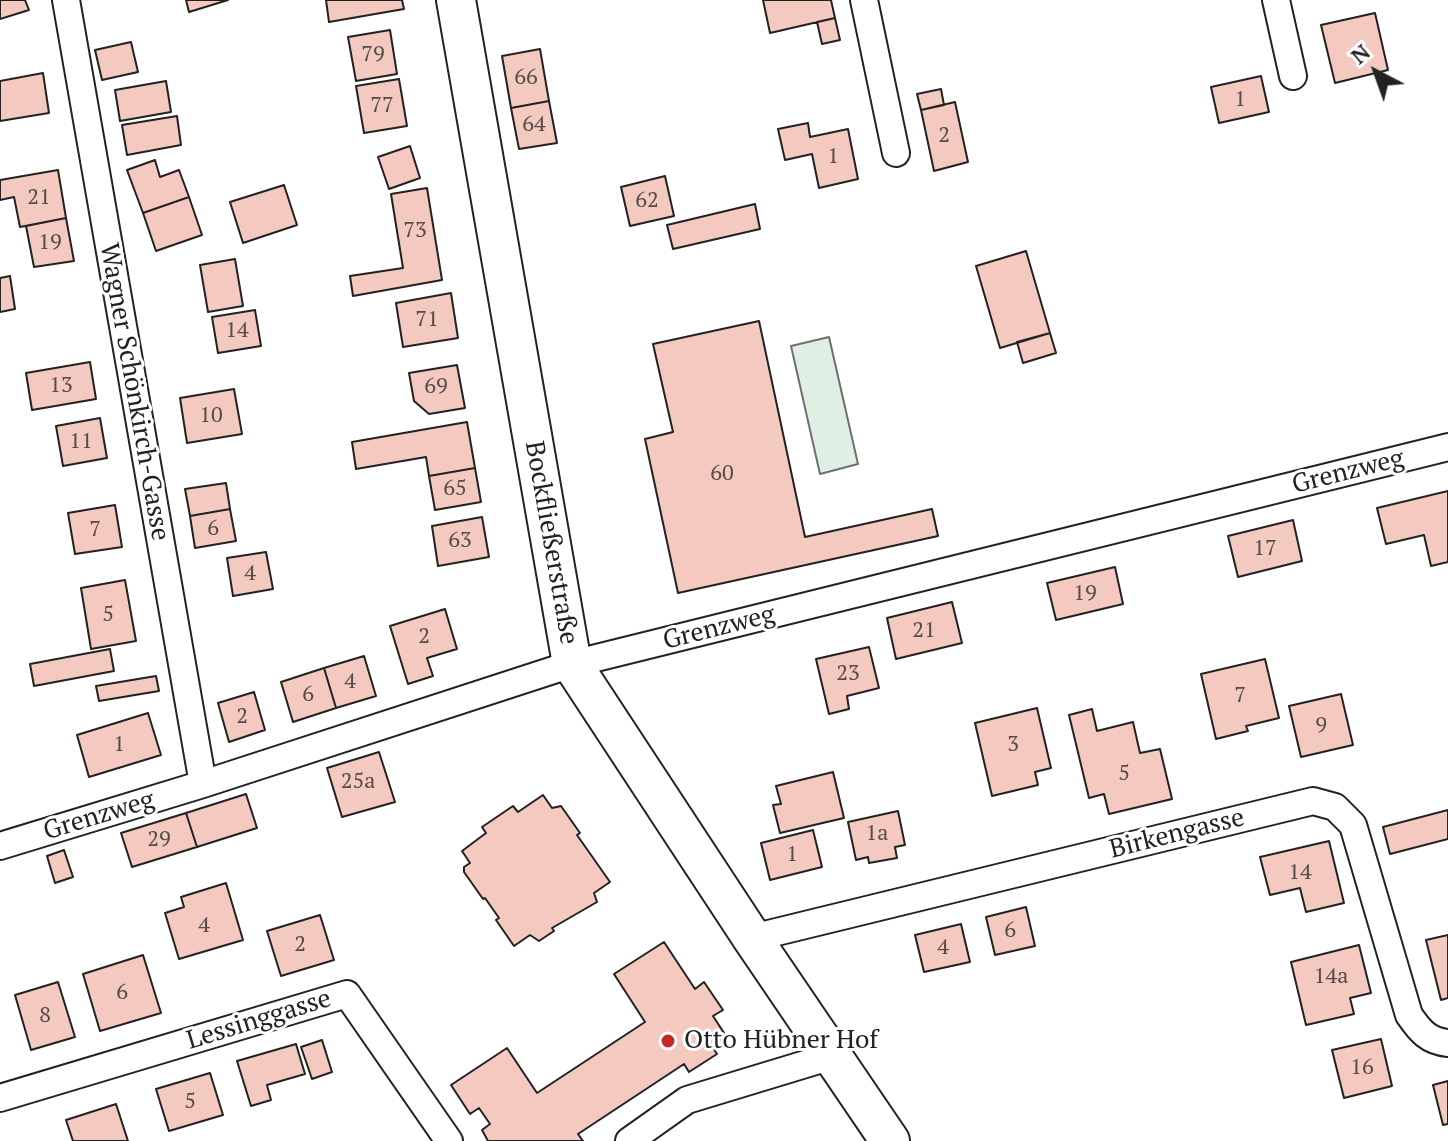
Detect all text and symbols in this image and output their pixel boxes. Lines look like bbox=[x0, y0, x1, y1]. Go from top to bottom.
north arrow bbox=[1336, 32, 1416, 112]
text: N bbox=[1344, 37, 1376, 70]
house number: 79 bbox=[361, 42, 385, 68]
house number: 66 bbox=[514, 65, 538, 91]
house number: 1 bbox=[1234, 87, 1246, 113]
house number: 77 bbox=[370, 93, 394, 119]
house number: 64 bbox=[522, 112, 546, 138]
house number: 2 bbox=[938, 123, 950, 149]
house number: 1 bbox=[827, 144, 839, 170]
house number: 21 bbox=[27, 185, 51, 211]
house number: 62 bbox=[635, 188, 659, 214]
house number: 73 bbox=[403, 218, 427, 244]
house number: 19 bbox=[38, 230, 62, 256]
street label: Wagner Schönkirch-Gasse bbox=[92, 241, 176, 543]
house number: 71 bbox=[415, 307, 439, 333]
house number: 14 bbox=[225, 318, 249, 344]
house number: 13 bbox=[49, 373, 73, 399]
house number: 69 bbox=[424, 374, 448, 400]
house number: 10 bbox=[199, 403, 223, 429]
house number: 11 bbox=[69, 429, 93, 455]
street label: Bockfließerstraße bbox=[518, 439, 584, 647]
street label: Grenzweg bbox=[1289, 443, 1407, 501]
house number: 60 bbox=[710, 461, 734, 487]
house number: 65 bbox=[443, 476, 467, 502]
house number: 6 bbox=[207, 516, 219, 542]
house number: 7 bbox=[89, 517, 101, 543]
house number: 63 bbox=[448, 528, 472, 554]
house number: 17 bbox=[1253, 536, 1277, 562]
house number: 4 bbox=[244, 561, 256, 587]
house number: 19 bbox=[1073, 581, 1097, 607]
street label: Grenzweg bbox=[660, 599, 778, 657]
house number: 5 bbox=[102, 602, 114, 628]
house number: 21 bbox=[912, 618, 936, 644]
house number: 2 bbox=[418, 624, 430, 650]
house number: 23 bbox=[836, 661, 860, 687]
house number: 4 bbox=[344, 669, 356, 695]
house number: 6 bbox=[302, 682, 314, 708]
house number: 7 bbox=[1234, 683, 1246, 709]
house number: 2 bbox=[236, 704, 248, 730]
house number: 9 bbox=[1315, 713, 1327, 739]
house number: 1 bbox=[113, 732, 125, 758]
house number: 3 bbox=[1007, 732, 1019, 758]
house number: 5 bbox=[1118, 761, 1130, 787]
house number: 25a bbox=[341, 769, 375, 795]
street label: Grenzweg bbox=[40, 784, 158, 848]
street label: Birkengasse bbox=[1106, 802, 1248, 866]
house number: 1a bbox=[866, 821, 888, 847]
house number: 29 bbox=[147, 827, 171, 853]
house number: 1 bbox=[786, 842, 798, 868]
house number: 14 bbox=[1288, 860, 1312, 886]
house number: 4 bbox=[198, 913, 210, 939]
house number: 6 bbox=[1004, 918, 1016, 944]
house number: 2 bbox=[294, 932, 306, 958]
house number: 4 bbox=[937, 935, 949, 961]
house number: 14a bbox=[1314, 964, 1348, 990]
house number: 6 bbox=[116, 980, 128, 1006]
street label: Lessinggasse bbox=[183, 983, 335, 1057]
house number: 8 bbox=[39, 1003, 51, 1029]
place label: Otto Hübner Hof bbox=[684, 1025, 878, 1057]
marker: Otto Hübner Hof bbox=[659, 1032, 677, 1050]
house number: 16 bbox=[1350, 1055, 1374, 1081]
house number: 5 bbox=[184, 1089, 196, 1115]

